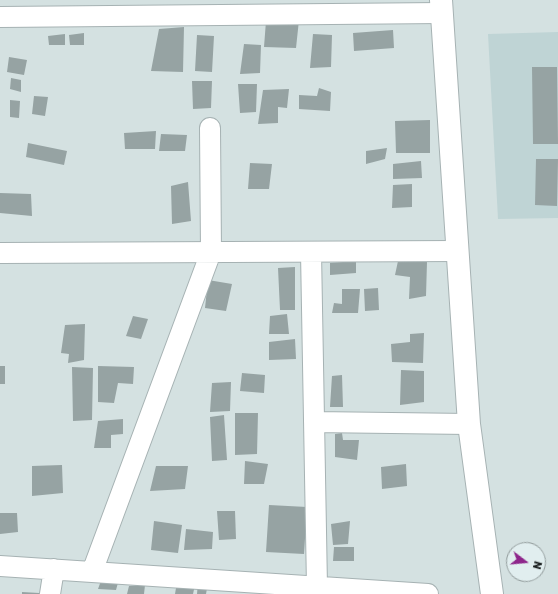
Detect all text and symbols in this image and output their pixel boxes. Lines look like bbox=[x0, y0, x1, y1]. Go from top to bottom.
north arrow bbox=[506, 542, 546, 582]
text: N bbox=[530, 560, 544, 571]

